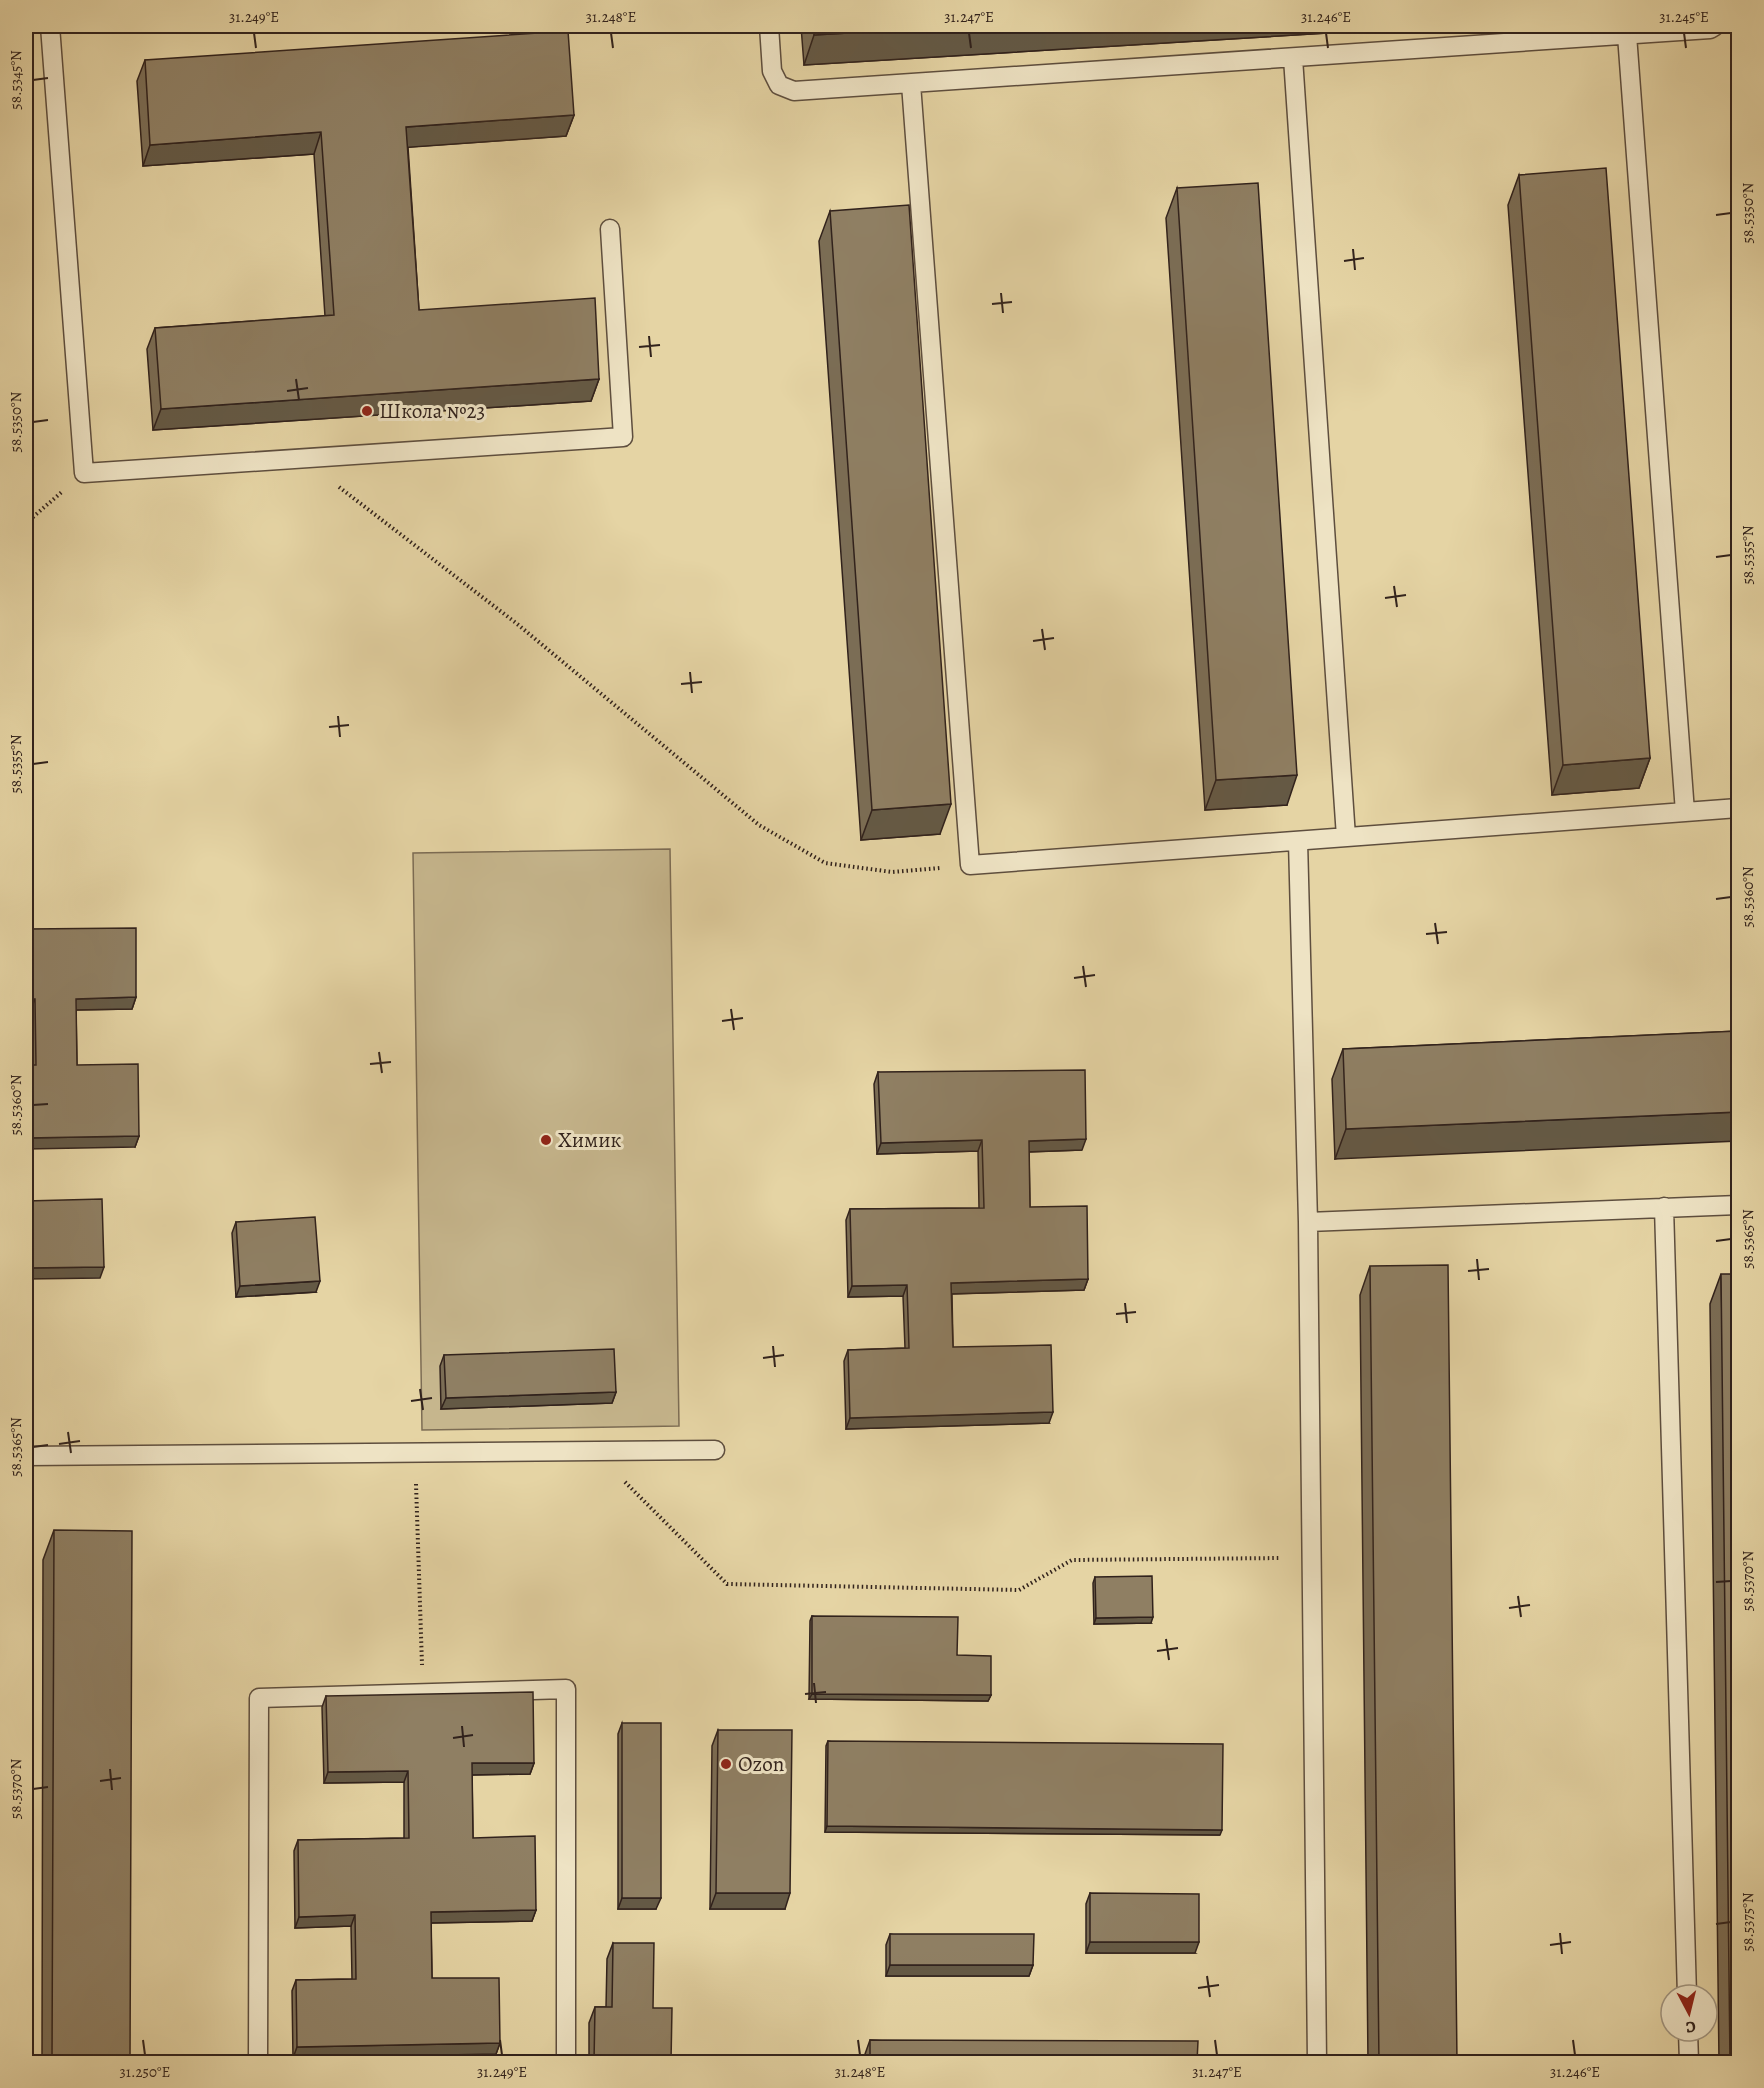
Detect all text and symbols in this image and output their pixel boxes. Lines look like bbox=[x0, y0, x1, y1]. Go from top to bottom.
text: 31.249°E bbox=[229, 7, 279, 27]
text: 31.248°E bbox=[586, 7, 636, 27]
text: 31.247°E bbox=[944, 7, 994, 27]
text: 31.246°E bbox=[1301, 7, 1351, 27]
text: 31.245°E bbox=[1659, 7, 1709, 27]
text: 58.5345°N bbox=[6, 50, 26, 110]
text: 58.5350°N bbox=[1738, 182, 1758, 243]
text: 58.5350°N bbox=[6, 391, 26, 452]
place label: Школа №23 bbox=[379, 397, 485, 425]
marker: Школа №23 bbox=[360, 404, 374, 418]
text: 58.5355°N bbox=[1738, 525, 1758, 585]
text: 58.5355°N bbox=[6, 734, 26, 794]
text: 58.5360°N bbox=[1738, 866, 1758, 928]
text: 58.5360°N bbox=[6, 1074, 26, 1136]
place label: Химик bbox=[558, 1126, 621, 1154]
marker: Химик bbox=[539, 1133, 553, 1147]
text: 58.5365°N bbox=[1738, 1209, 1758, 1269]
text: 58.5365°N bbox=[6, 1417, 26, 1477]
text: 58.5370°N bbox=[1738, 1550, 1758, 1611]
place label: Ozon bbox=[738, 1750, 784, 1778]
marker: Ozon bbox=[719, 1757, 733, 1771]
text: 58.5370°N bbox=[6, 1758, 26, 1819]
text: 58.5375°N bbox=[1738, 1892, 1758, 1952]
north arrow bbox=[1659, 1983, 1719, 2043]
text: С bbox=[1684, 2015, 1697, 2038]
text: 31.250°E bbox=[120, 2062, 170, 2082]
text: 31.249°E bbox=[477, 2062, 527, 2082]
text: 31.248°E bbox=[835, 2062, 885, 2082]
text: 31.247°E bbox=[1192, 2062, 1242, 2082]
text: 31.246°E bbox=[1550, 2062, 1600, 2082]

